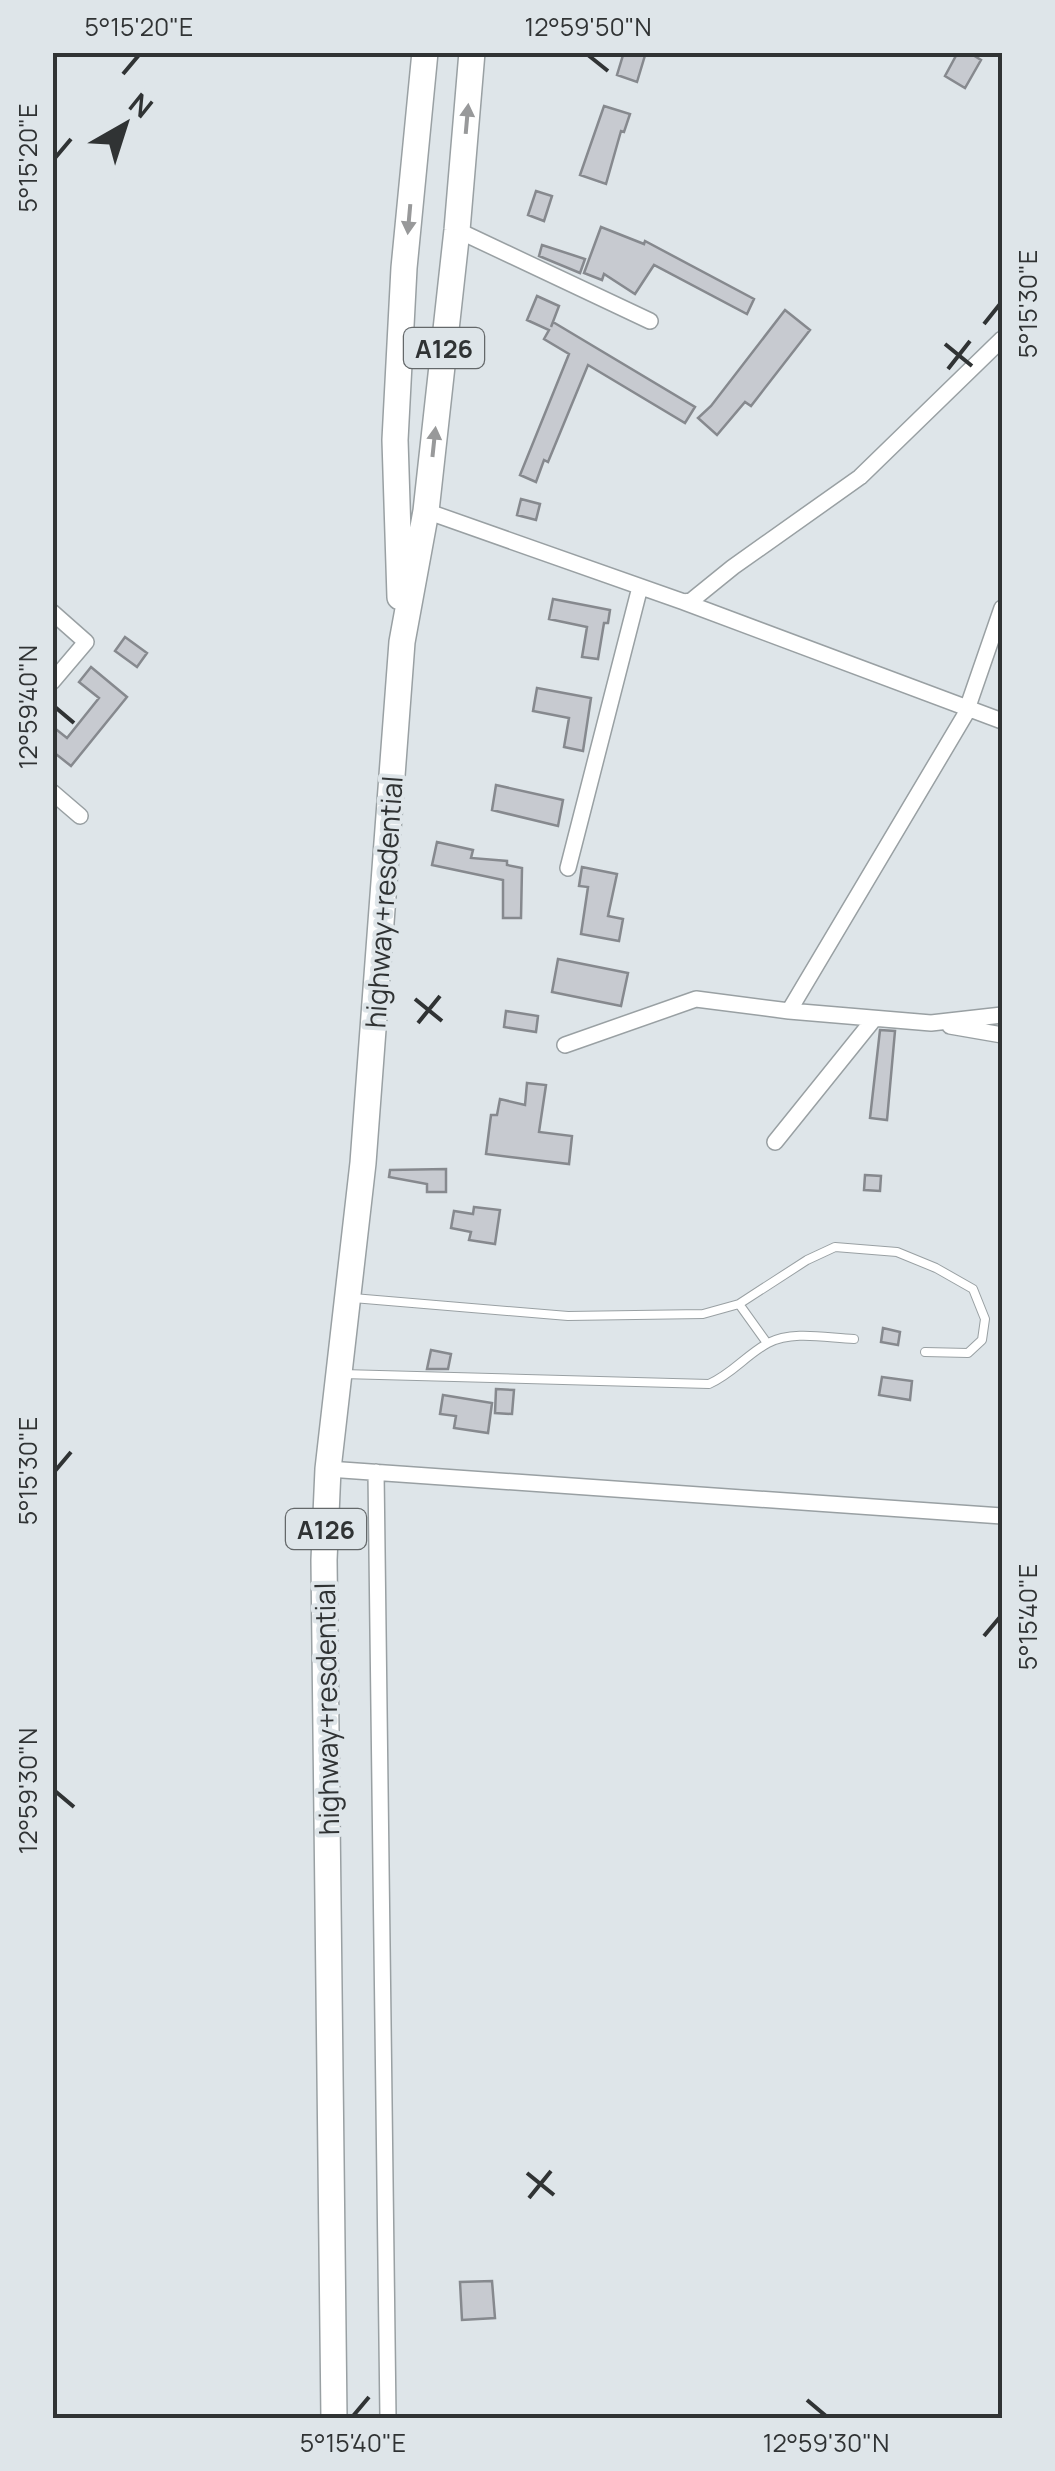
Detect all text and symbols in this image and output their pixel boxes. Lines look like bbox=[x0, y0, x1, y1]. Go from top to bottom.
text: 5°15'20"E bbox=[85, 9, 193, 44]
text: 12°59'50"N bbox=[524, 9, 652, 44]
north arrow bbox=[75, 75, 175, 175]
text: N bbox=[122, 84, 161, 126]
one-way arrow bbox=[459, 103, 475, 135]
text: 5°15'20"E bbox=[10, 104, 45, 212]
one-way arrow bbox=[401, 204, 417, 236]
text: 5°15'30"E bbox=[1010, 250, 1045, 358]
road number: A126 bbox=[404, 328, 484, 368]
one-way arrow bbox=[426, 426, 442, 458]
text: 12°59'40"N bbox=[10, 645, 45, 769]
street label: highway+resdential bbox=[355, 775, 411, 1029]
text: 5°15'30"E bbox=[10, 1417, 45, 1525]
road number: A126 bbox=[286, 1509, 366, 1549]
text: 5°15'40"E bbox=[1010, 1564, 1045, 1670]
street label: highway+resdential bbox=[305, 1582, 347, 1836]
text: 12°59'30"N bbox=[10, 1728, 45, 1854]
text: 5°15'40"E bbox=[300, 2425, 406, 2460]
text: 12°59'30"N bbox=[763, 2425, 889, 2460]

